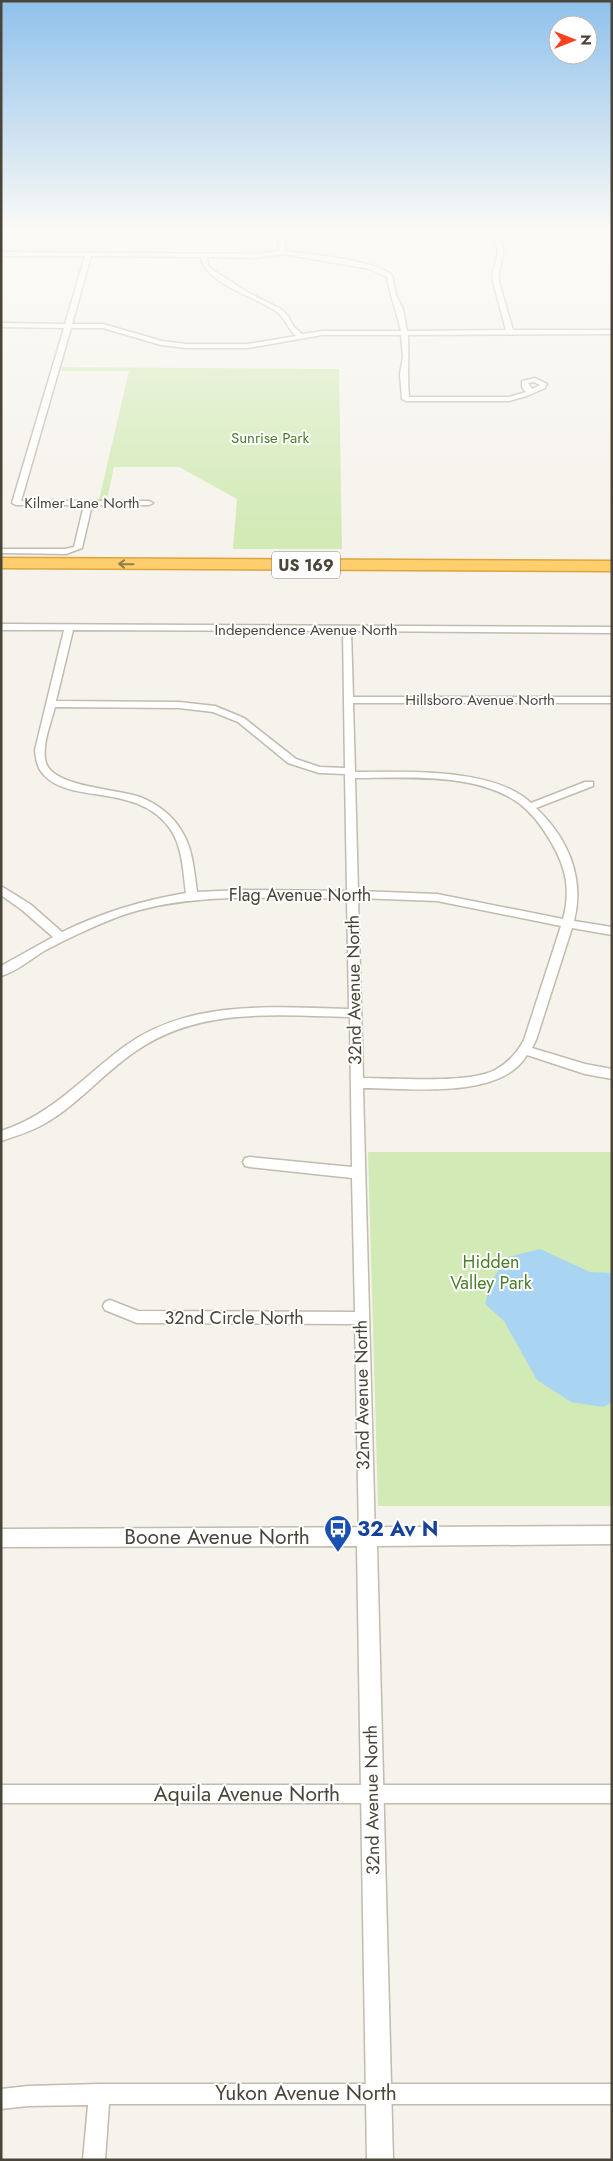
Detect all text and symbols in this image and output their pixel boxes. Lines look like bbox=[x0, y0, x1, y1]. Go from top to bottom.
north arrow bbox=[548, 15, 598, 65]
text: N bbox=[576, 34, 596, 46]
park label: Sunrise Park bbox=[231, 427, 309, 449]
street label: Kilmer Lane North bbox=[24, 492, 140, 514]
road number: US 169 bbox=[272, 552, 340, 578]
one-way arrow bbox=[118, 559, 134, 569]
street label: Independence Avenue North bbox=[214, 619, 398, 641]
street label: Hillsboro Avenue North bbox=[405, 689, 555, 711]
street label: Flag Avenue North bbox=[229, 882, 371, 908]
street label: 32nd Avenue North bbox=[340, 915, 368, 1065]
park label: Hidden Valley Park bbox=[450, 1249, 532, 1296]
street label: 32nd Circle North bbox=[164, 1305, 304, 1331]
street label: 32nd Avenue North bbox=[348, 1320, 376, 1470]
bus stop icon: 32 Av N bbox=[323, 1514, 353, 1553]
place label: 32 Av N bbox=[357, 1514, 439, 1544]
street label: Boone Avenue North bbox=[124, 1522, 310, 1552]
street label: 32nd Avenue North bbox=[358, 1725, 386, 1875]
street label: Aquila Avenue North bbox=[154, 1779, 340, 1809]
street label: Yukon Avenue North bbox=[215, 2078, 397, 2108]

